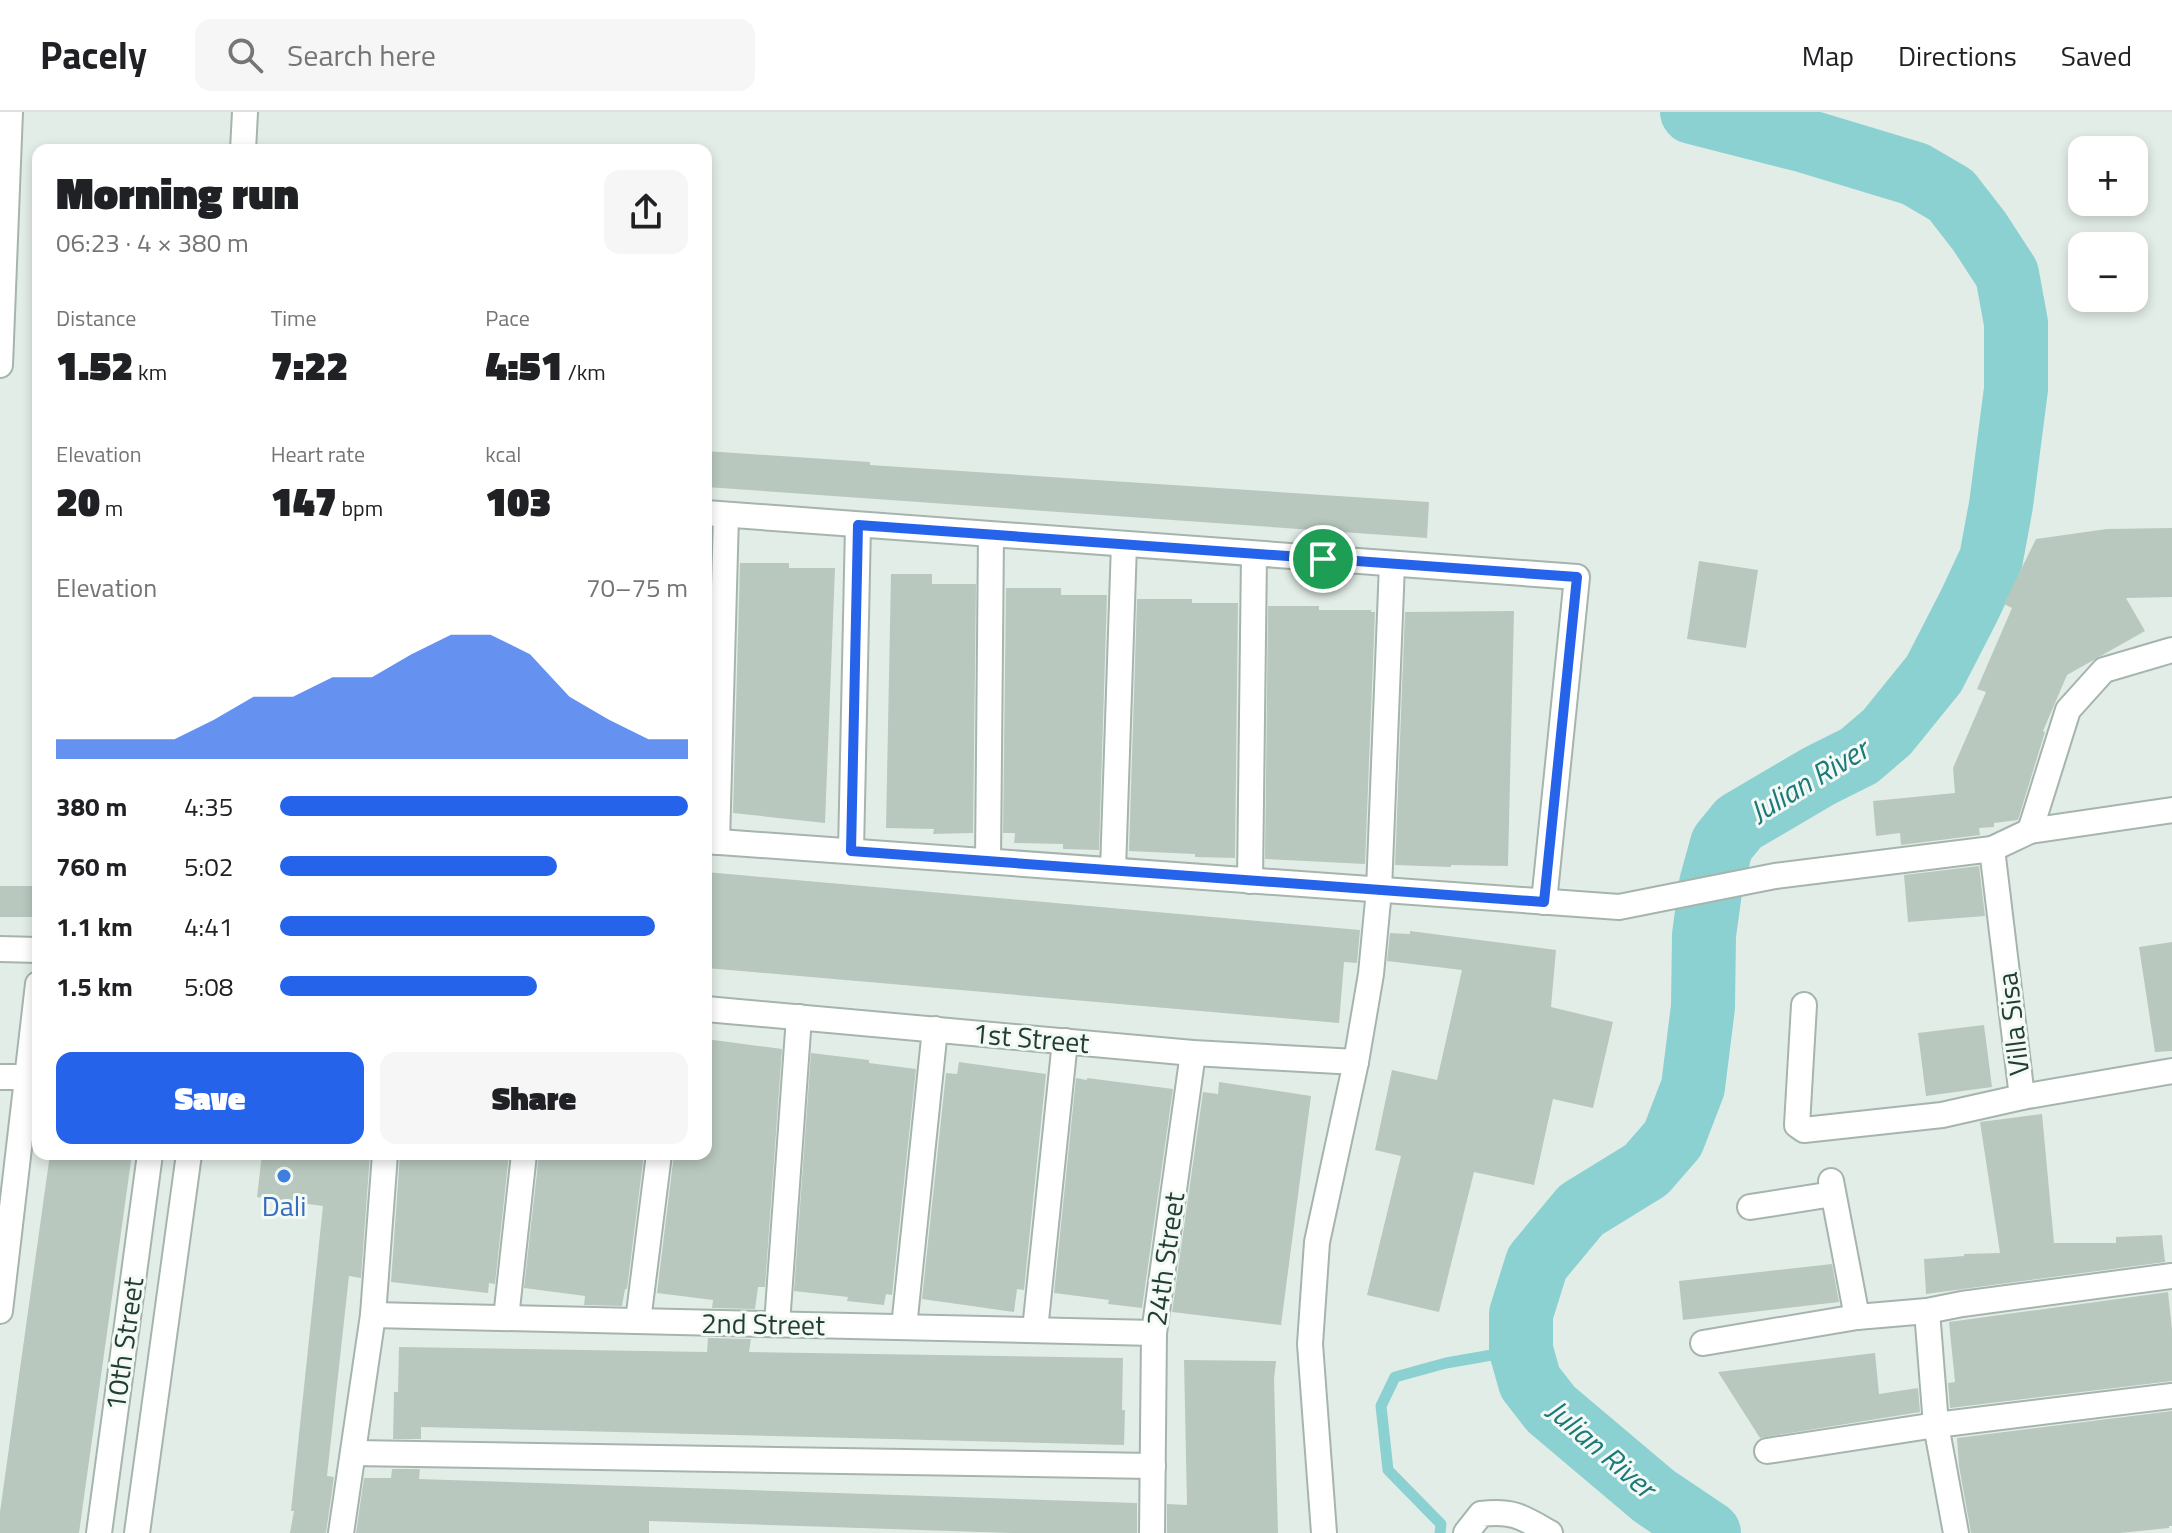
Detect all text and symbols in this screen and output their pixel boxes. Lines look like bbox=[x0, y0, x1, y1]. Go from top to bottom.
search box bbox=[195, 19, 755, 91]
text: Pacely bbox=[40, 26, 147, 84]
text: Search here bbox=[287, 32, 436, 78]
icon: search bbox=[223, 33, 267, 77]
text: Map bbox=[1802, 34, 1854, 77]
text: Directions bbox=[1898, 34, 2017, 77]
text: Saved bbox=[2061, 34, 2132, 77]
map controls bbox=[2068, 136, 2148, 312]
button: + bbox=[2068, 136, 2148, 216]
text: Morning run bbox=[56, 159, 299, 226]
button: share bbox=[604, 170, 688, 254]
text: 06:23 · 4 × 380 m bbox=[56, 223, 249, 262]
button: − bbox=[2068, 232, 2148, 312]
text: Distance bbox=[56, 301, 136, 335]
text: Time bbox=[271, 301, 317, 335]
text: Pace bbox=[485, 301, 530, 335]
text: 1.52 bbox=[56, 335, 133, 396]
text: 7:22 bbox=[271, 335, 348, 396]
text: 4:51 bbox=[485, 335, 563, 396]
text: km bbox=[133, 355, 167, 389]
text: /km bbox=[563, 355, 606, 389]
text: Elevation bbox=[56, 437, 142, 471]
text: Heart rate bbox=[271, 437, 365, 471]
text: kcal bbox=[485, 437, 521, 471]
text: 20 bbox=[56, 471, 100, 532]
text: 147 bbox=[271, 471, 337, 532]
text: 103 bbox=[485, 471, 551, 532]
text: m bbox=[100, 491, 123, 525]
text: bpm bbox=[337, 491, 383, 525]
pin bbox=[1289, 525, 1357, 593]
icon: arrive bbox=[1301, 537, 1345, 581]
text: Elevation bbox=[56, 568, 157, 607]
text: 70–75 m bbox=[586, 568, 688, 607]
water label: Julian River bbox=[1740, 725, 1880, 834]
text: 380 m bbox=[56, 787, 127, 826]
text: 4:35 bbox=[184, 787, 233, 826]
text: 760 m bbox=[56, 847, 127, 886]
text: 5:02 bbox=[184, 847, 233, 886]
text: 1.1 km bbox=[56, 907, 133, 946]
text: 4:41 bbox=[184, 907, 233, 946]
text: 1.5 km bbox=[56, 967, 133, 1006]
text: 5:08 bbox=[184, 967, 233, 1006]
street label: Villa Sisa bbox=[1985, 970, 2040, 1078]
street label: 1st Street bbox=[971, 1011, 1091, 1064]
button: Save bbox=[56, 1052, 364, 1144]
button: Share bbox=[380, 1052, 688, 1144]
marker: Dali bbox=[275, 1167, 293, 1185]
place label: Dali bbox=[262, 1184, 306, 1227]
street label: 24th Street bbox=[1134, 1189, 1195, 1329]
street label: 10th Street bbox=[93, 1274, 154, 1414]
street label: 2nd Street bbox=[701, 1301, 825, 1346]
water label: Julian River bbox=[1537, 1388, 1669, 1511]

